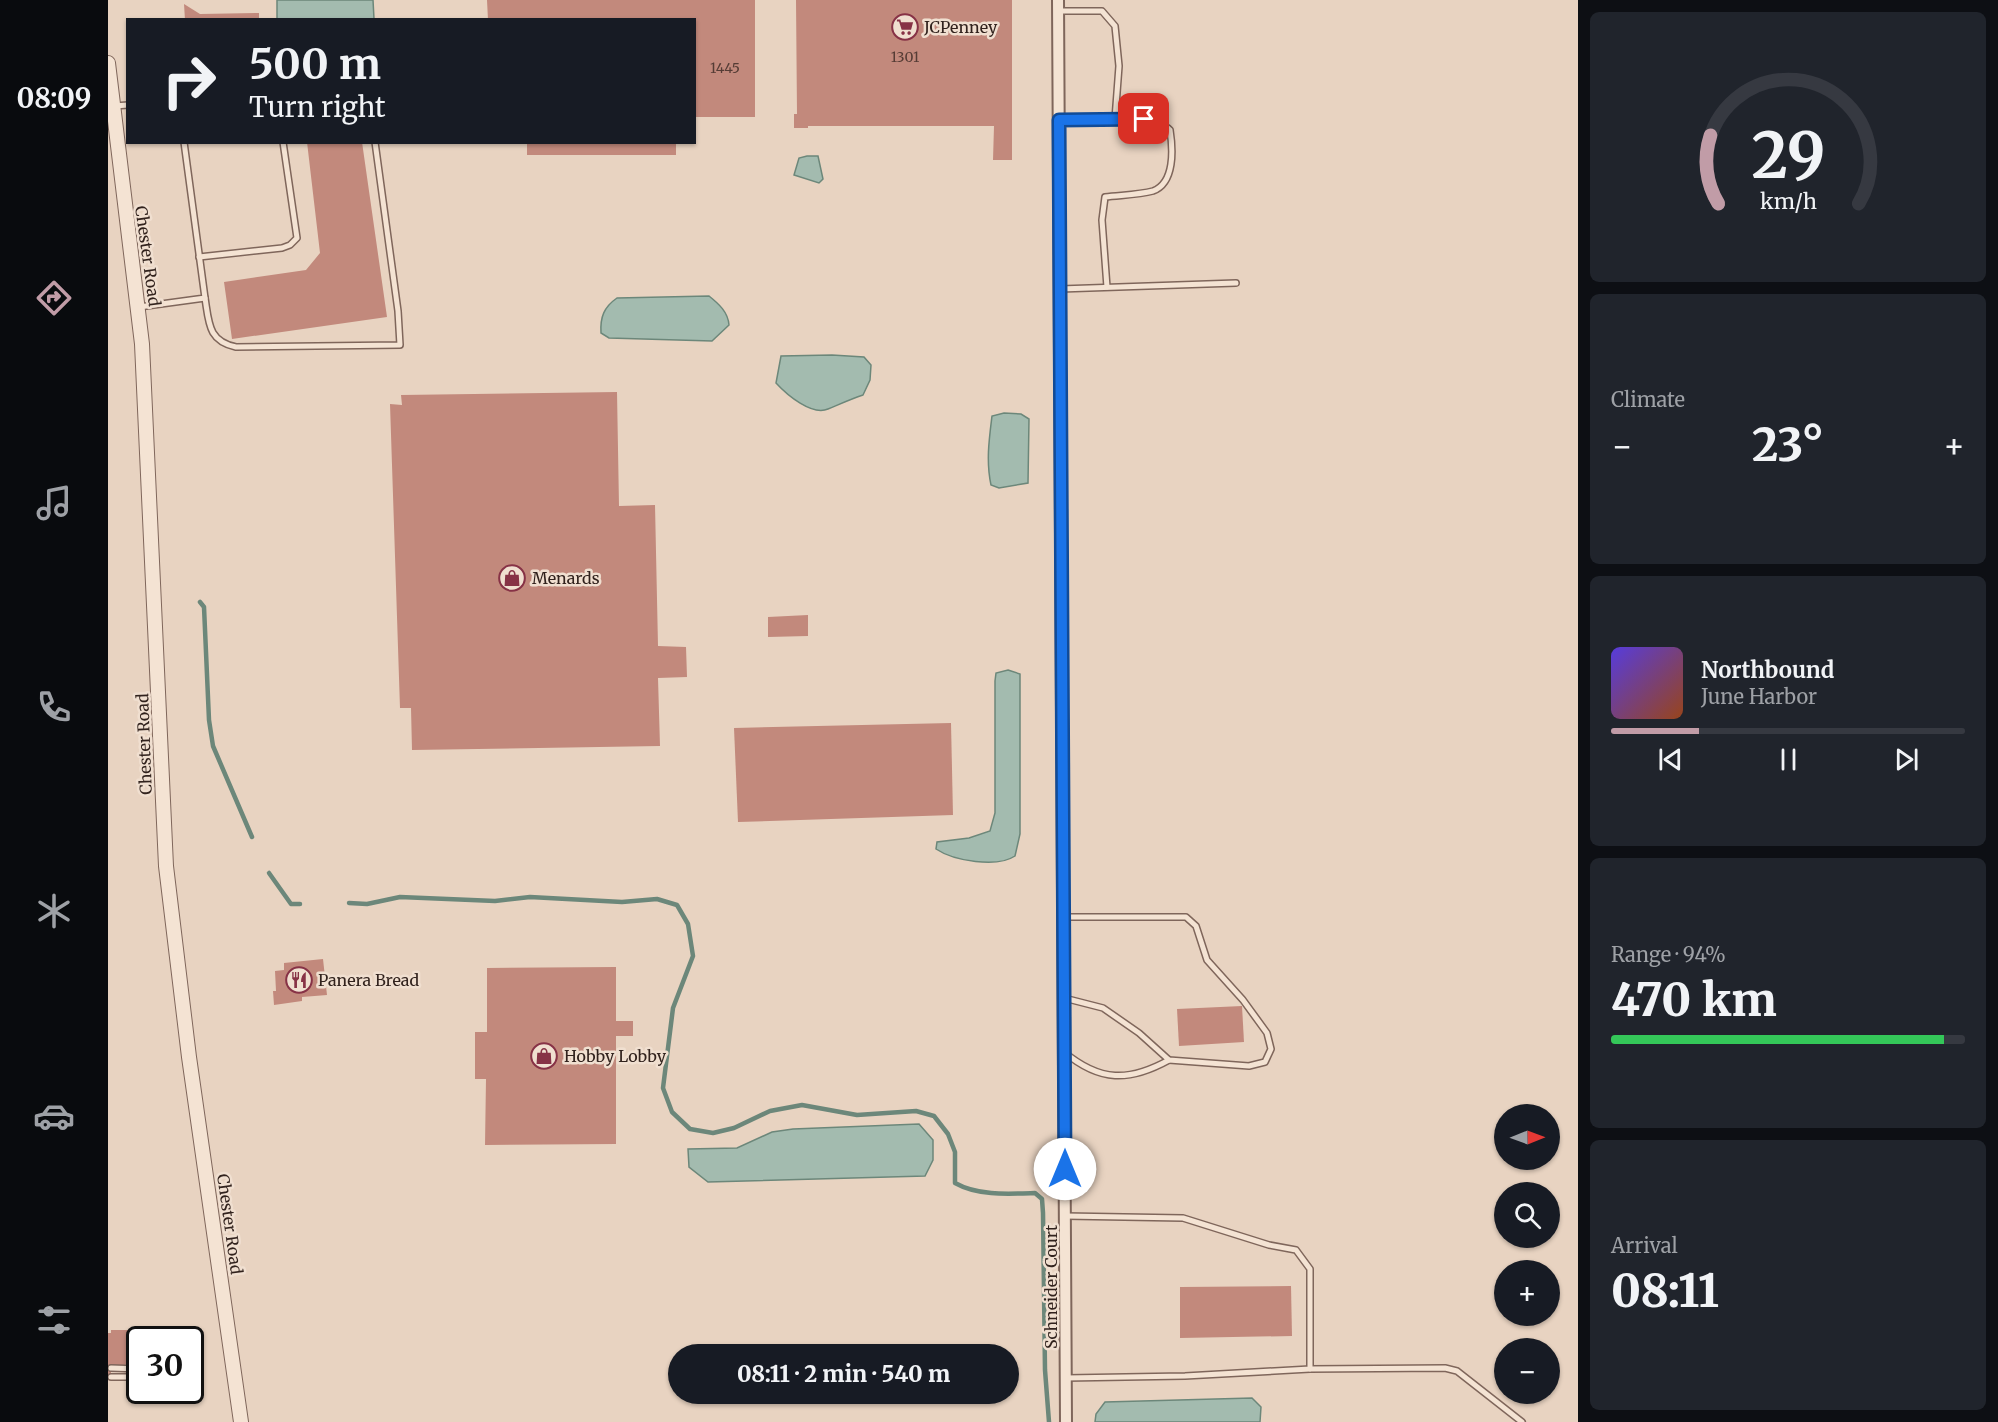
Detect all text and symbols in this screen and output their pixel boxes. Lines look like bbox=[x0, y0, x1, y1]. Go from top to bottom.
supermarket icon: JCPenney bbox=[890, 12, 920, 42]
place label: JCPenney bbox=[923, 17, 998, 37]
text: 500 m bbox=[249, 38, 381, 90]
icon: right bbox=[150, 42, 228, 120]
house number: 1301 bbox=[891, 48, 919, 66]
house number: 1445 bbox=[710, 59, 740, 77]
text: 08:09 bbox=[17, 81, 91, 115]
text: Turn right bbox=[249, 90, 386, 124]
pin bbox=[1118, 93, 1169, 144]
icon: arrive bbox=[1127, 102, 1160, 135]
text: 29 bbox=[1751, 117, 1825, 195]
text: km/h bbox=[1760, 188, 1816, 215]
street label: Chester Road bbox=[131, 204, 165, 308]
icon: directions bbox=[33, 277, 75, 319]
text: Climate bbox=[1611, 387, 1685, 412]
text: 23° bbox=[1752, 417, 1824, 473]
text: − bbox=[1611, 426, 1633, 467]
text: + bbox=[1943, 426, 1965, 467]
icon: music bbox=[33, 482, 75, 524]
shop icon: Menards bbox=[497, 563, 527, 593]
place label: Menards bbox=[532, 568, 600, 588]
text: Northbound bbox=[1701, 656, 1834, 684]
text: June Harbor bbox=[1701, 684, 1817, 709]
icon: phone bbox=[33, 686, 75, 728]
street label: Chester Road bbox=[132, 693, 156, 795]
icon: previous bbox=[1654, 743, 1687, 776]
icon: pause bbox=[1772, 743, 1805, 776]
icon: next bbox=[1890, 743, 1923, 776]
icon: climate bbox=[33, 890, 75, 932]
text: Range · 94% bbox=[1611, 942, 1726, 967]
restaurant icon: Panera Bread bbox=[284, 965, 314, 995]
place label: Panera Bread bbox=[318, 970, 419, 990]
text: 470 km bbox=[1611, 972, 1777, 1028]
shop icon: Hobby Lobby bbox=[529, 1041, 559, 1071]
place label: Hobby Lobby bbox=[564, 1046, 667, 1066]
icon: car bbox=[33, 1095, 75, 1137]
north arrow bbox=[1494, 1104, 1560, 1170]
map controls bbox=[1494, 1104, 1560, 1404]
position arrow bbox=[1033, 1137, 1097, 1201]
street label: Chester Road bbox=[213, 1172, 247, 1276]
button: search bbox=[1494, 1182, 1560, 1248]
street label: Schneider Court bbox=[1041, 1224, 1061, 1349]
text: Arrival bbox=[1611, 1233, 1678, 1258]
button: + bbox=[1494, 1260, 1560, 1326]
text: 08:11 bbox=[1611, 1263, 1719, 1319]
icon: filters bbox=[33, 1299, 75, 1341]
speed limit sign: 30 bbox=[126, 1326, 204, 1404]
button: − bbox=[1494, 1338, 1560, 1404]
text: 08:11 · 2 min · 540 m bbox=[737, 1360, 950, 1388]

